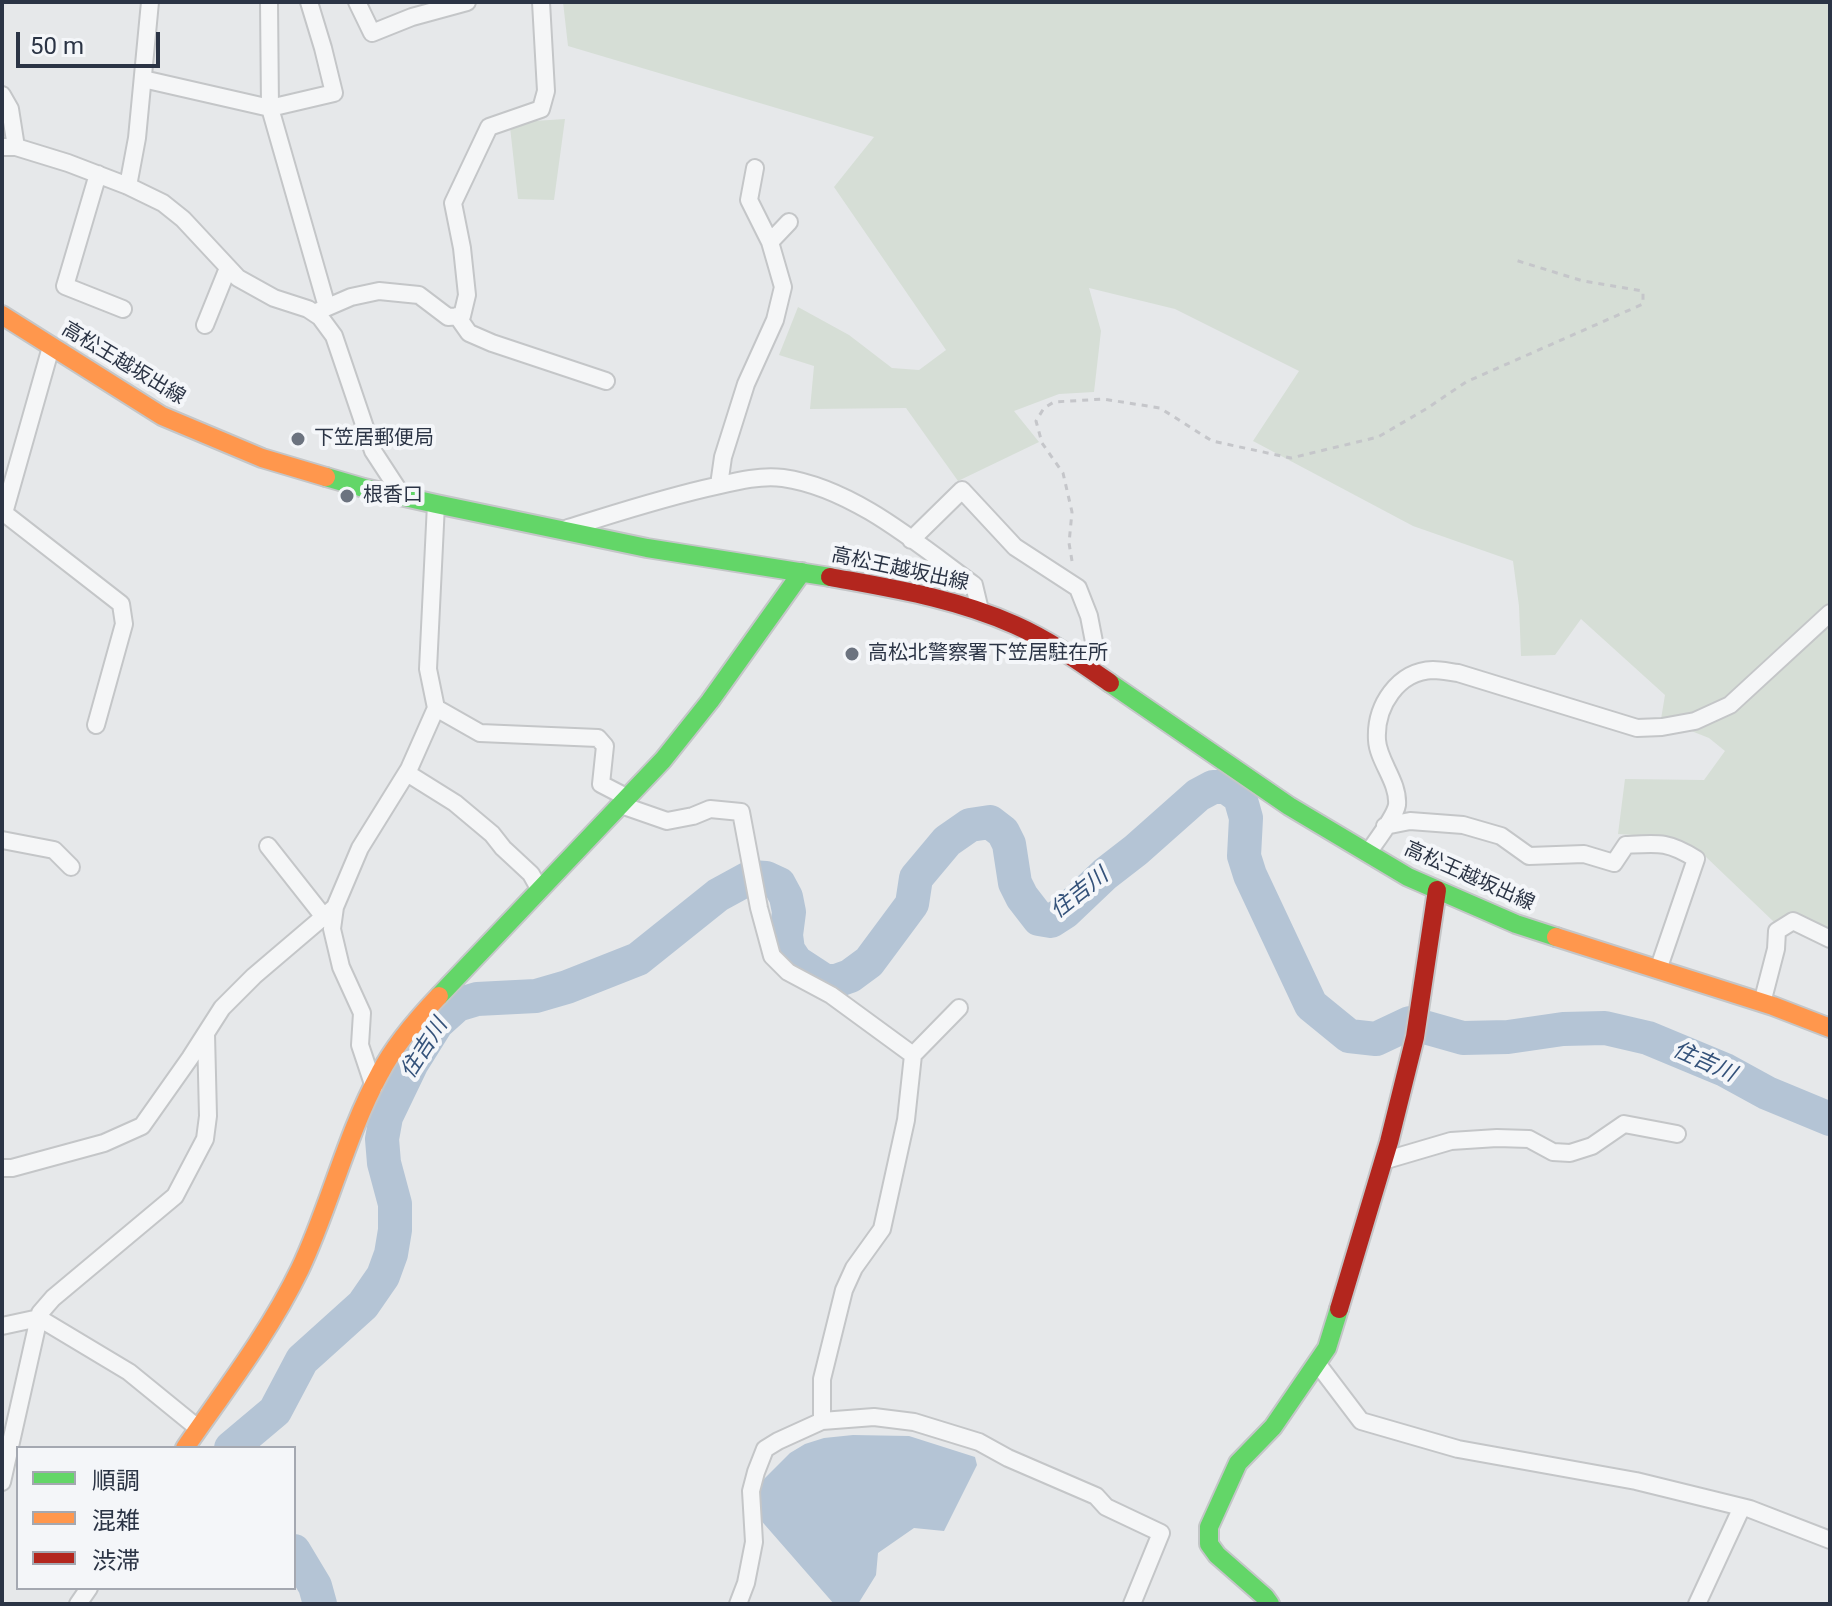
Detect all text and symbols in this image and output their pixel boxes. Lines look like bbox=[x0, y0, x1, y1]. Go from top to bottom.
scale bar bbox=[20, 16, 164, 66]
text: 50 m bbox=[30, 32, 84, 60]
street label: 高松王越坂出線 bbox=[57, 318, 189, 410]
place label: 下笠居郵便局 bbox=[314, 427, 434, 451]
marker: 下笠居郵便局 bbox=[289, 430, 307, 448]
place label: 根香口 bbox=[363, 484, 423, 508]
marker: 根香口 bbox=[338, 487, 356, 505]
street label: 高松王越坂出線 bbox=[829, 544, 971, 596]
place label: 高松北警察署下笠居駐在所 bbox=[868, 642, 1108, 666]
marker: 高松北警察署下笠居駐在所 bbox=[843, 645, 861, 663]
street label: 高松王越坂出線 bbox=[1400, 838, 1538, 916]
water label: 住吉川 bbox=[1046, 863, 1114, 925]
water label: 住吉川 bbox=[396, 1014, 454, 1084]
water label: 住吉川 bbox=[1668, 1038, 1740, 1088]
legend bbox=[16, 1446, 296, 1590]
text: 順調 bbox=[92, 1467, 140, 1495]
text: 混雑 bbox=[92, 1507, 140, 1535]
text: 渋滞 bbox=[92, 1547, 140, 1575]

